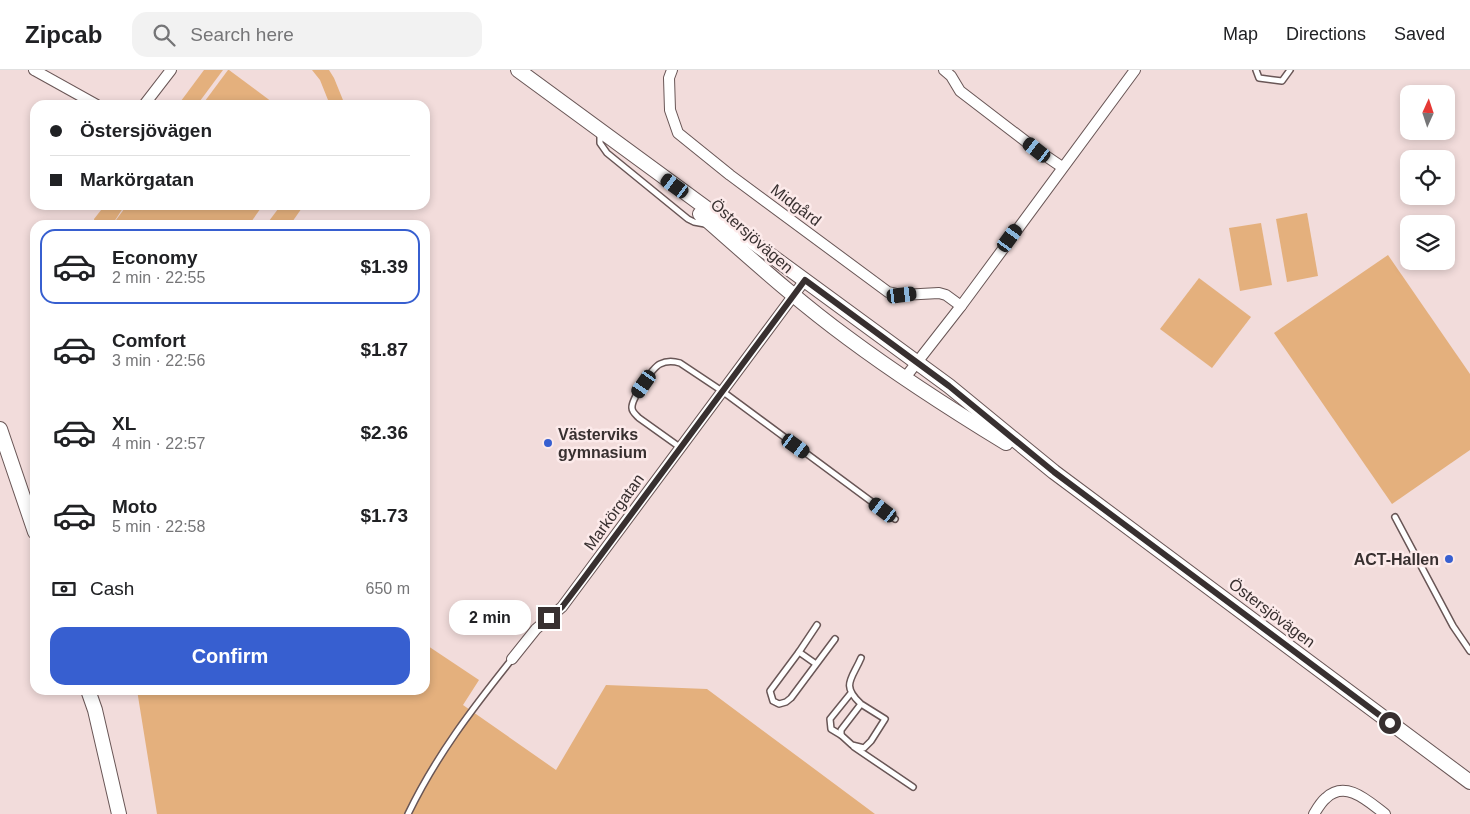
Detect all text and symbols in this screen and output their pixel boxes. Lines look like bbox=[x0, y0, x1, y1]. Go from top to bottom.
search box bbox=[132, 12, 482, 57]
text: Zipcab bbox=[25, 21, 102, 48]
icon: search bbox=[150, 21, 178, 49]
text: Search here bbox=[190, 24, 294, 45]
text: Map bbox=[1223, 24, 1258, 44]
text: Directions bbox=[1286, 24, 1366, 44]
text: Saved bbox=[1394, 24, 1445, 44]
north arrow bbox=[1400, 85, 1455, 140]
map controls bbox=[1400, 85, 1455, 270]
text: Östersjövägen bbox=[80, 120, 212, 141]
car bbox=[1020, 135, 1053, 165]
button: locate bbox=[1400, 150, 1455, 205]
text: Markörgatan bbox=[80, 169, 194, 190]
car bbox=[658, 171, 691, 201]
street label: Midgård bbox=[768, 181, 824, 229]
street label: Östersjövägen bbox=[707, 196, 797, 276]
button: layers bbox=[1400, 215, 1455, 270]
car bbox=[995, 221, 1024, 255]
icon: car bbox=[52, 244, 97, 289]
text: Economy bbox=[112, 247, 198, 268]
text: $1.39 bbox=[360, 256, 408, 277]
text: 2 min · 22:55 bbox=[112, 269, 205, 286]
car bbox=[886, 286, 917, 304]
icon: car bbox=[52, 327, 97, 372]
text: Comfort bbox=[112, 330, 186, 351]
text: $1.87 bbox=[360, 339, 408, 360]
text: 3 min · 22:56 bbox=[112, 352, 205, 369]
car bbox=[629, 367, 658, 401]
icon: car bbox=[52, 410, 97, 455]
text: XL bbox=[112, 413, 136, 434]
text: $2.36 bbox=[360, 422, 408, 443]
place label: Västerviks gymnasium bbox=[558, 426, 647, 461]
car bbox=[779, 431, 812, 461]
text: 4 min · 22:57 bbox=[112, 435, 205, 452]
marker: Västerviks gymnasium bbox=[542, 437, 554, 449]
street label: Markörgatan bbox=[581, 471, 647, 553]
icon: car bbox=[52, 493, 97, 538]
car bbox=[866, 495, 899, 525]
text: Moto bbox=[112, 496, 157, 517]
text: $1.73 bbox=[360, 505, 408, 526]
text: 5 min · 22:58 bbox=[112, 518, 205, 535]
place label: ACT-Hallen bbox=[1354, 551, 1439, 568]
marker: ACT-Hallen bbox=[1443, 553, 1455, 565]
icon: cash bbox=[50, 575, 78, 603]
street label: Östersjövägen bbox=[1226, 575, 1318, 651]
text: Cash bbox=[90, 578, 134, 599]
text: 650 m bbox=[366, 580, 410, 597]
callout: 2 min bbox=[449, 600, 532, 636]
route end bbox=[538, 607, 560, 629]
text: 2 min bbox=[469, 609, 511, 626]
button: Confirm bbox=[50, 627, 410, 685]
route start bbox=[1379, 712, 1401, 734]

